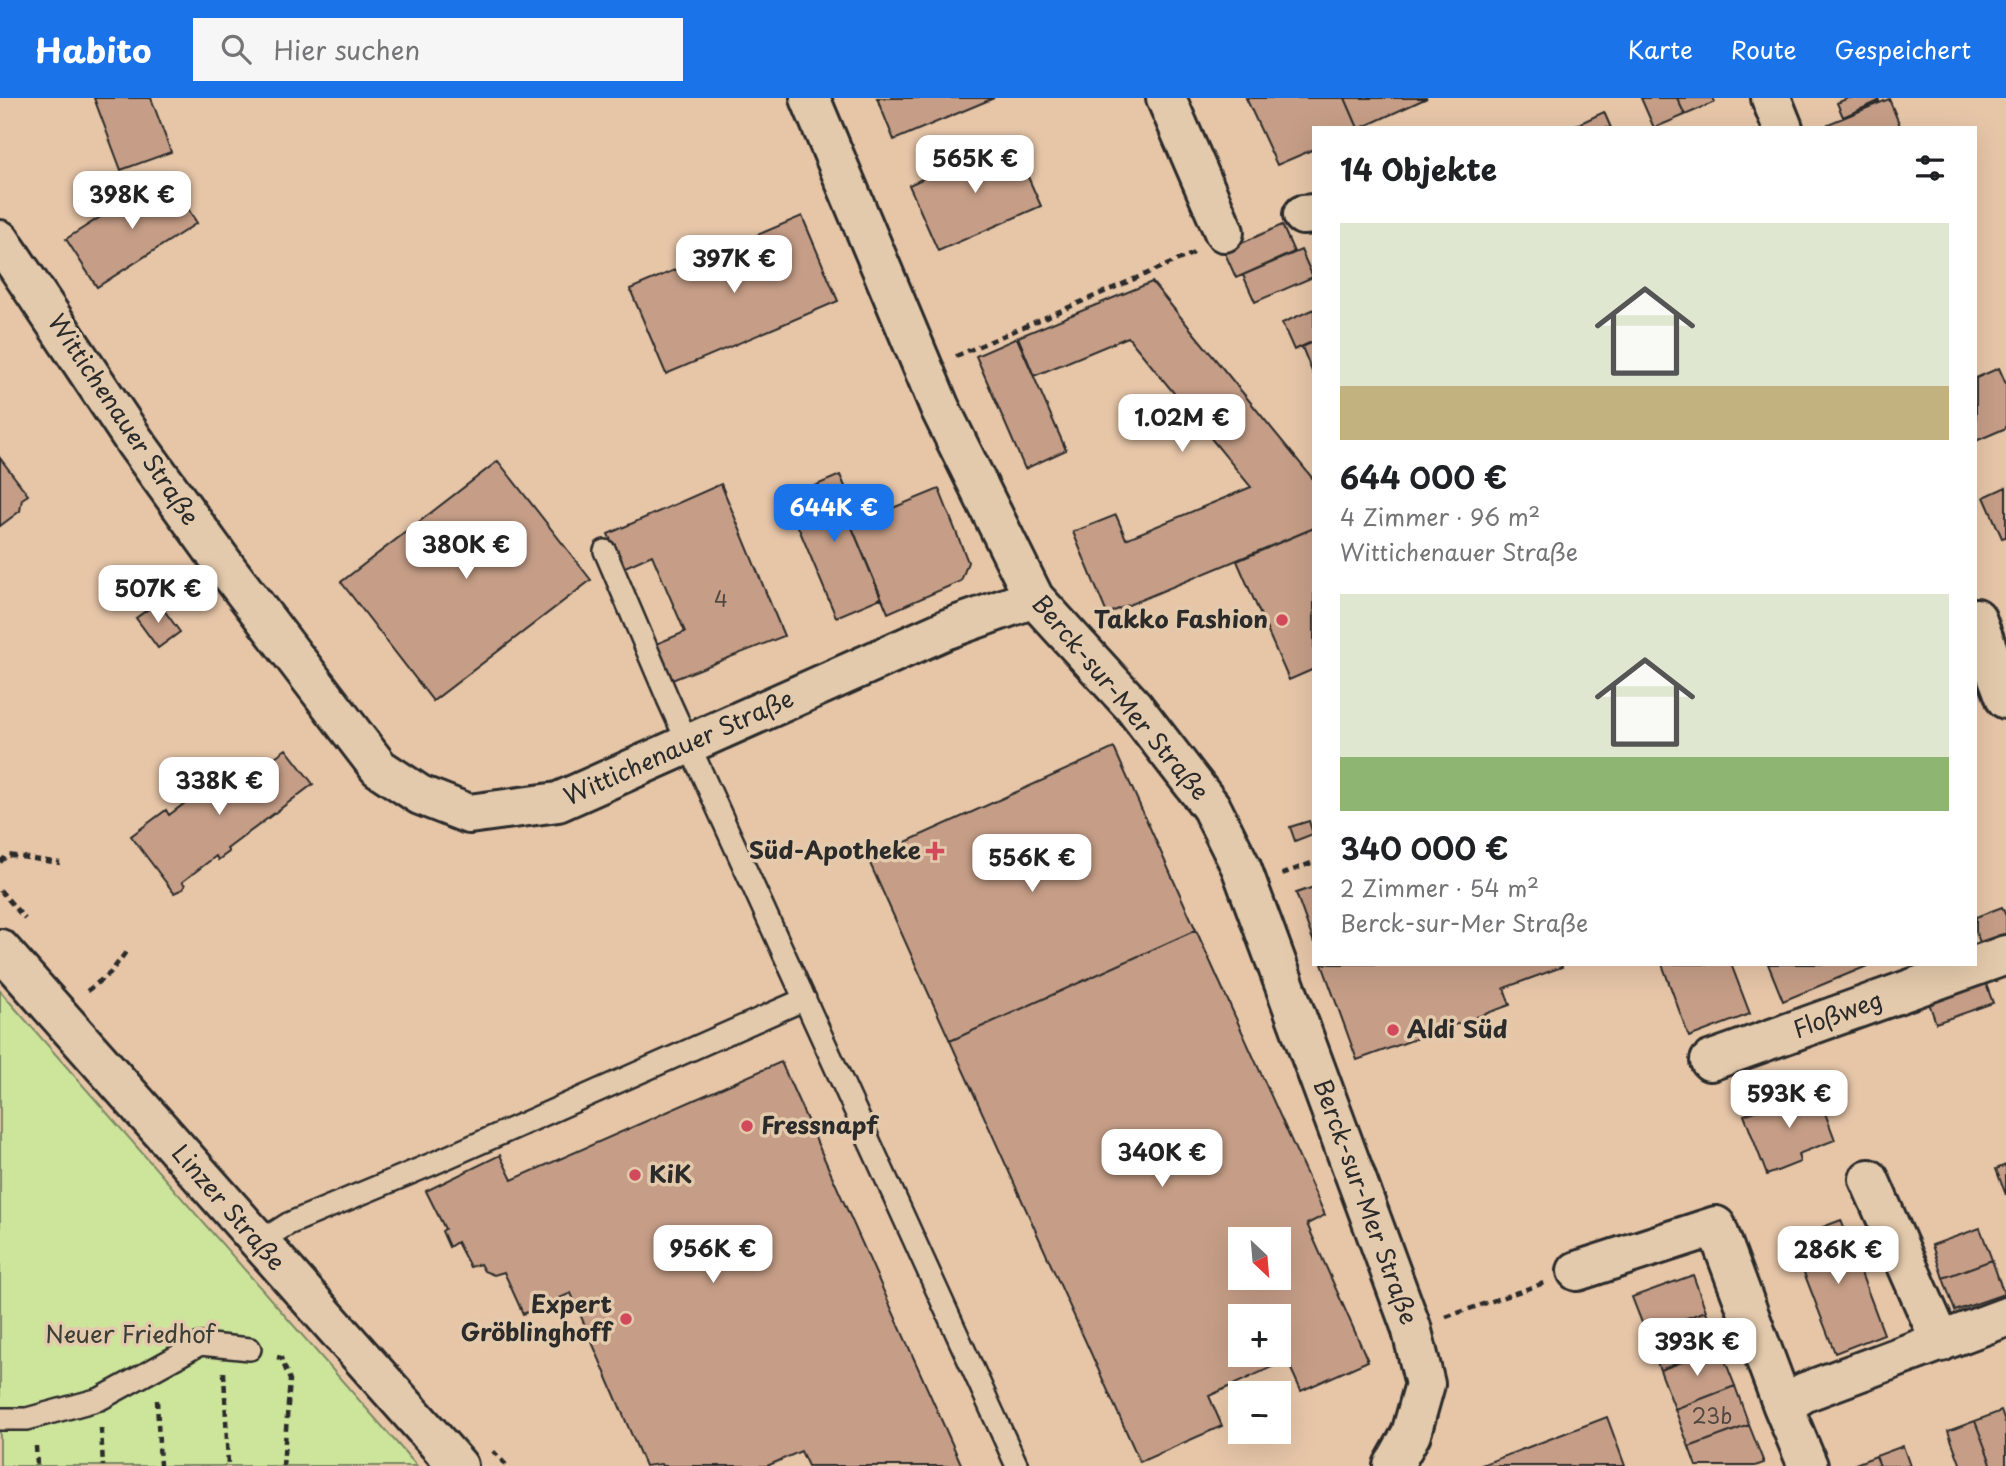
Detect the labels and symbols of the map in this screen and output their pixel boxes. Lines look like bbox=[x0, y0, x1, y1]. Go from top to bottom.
pin: 565K € bbox=[918, 136, 1032, 195]
pin: 398K € bbox=[75, 172, 189, 231]
pin: 397K € bbox=[677, 236, 791, 295]
street label: Wittichenauer Straße bbox=[40, 306, 209, 532]
pin: 1.02M € bbox=[1117, 394, 1247, 454]
pin: 644K € bbox=[777, 484, 891, 544]
pin: 380K € bbox=[409, 522, 523, 581]
pin: 507K € bbox=[101, 566, 215, 625]
house number: 4 bbox=[714, 582, 728, 614]
street label: Berck-sur-Mer Straße bbox=[1025, 586, 1219, 807]
place label: Takko Fashion bbox=[1094, 600, 1268, 636]
marker: Takko Fashion bbox=[1274, 612, 1290, 628]
street label: Wittichenauer Straße bbox=[557, 679, 799, 813]
pin: 338K € bbox=[162, 758, 276, 817]
place label: Süd-Apotheke bbox=[749, 831, 921, 867]
pin: 556K € bbox=[975, 834, 1089, 894]
marker: Süd-Apotheke bbox=[927, 843, 943, 859]
street label: Floßweg bbox=[1788, 980, 1887, 1046]
place label: Aldi Süd bbox=[1407, 1010, 1508, 1046]
marker: Aldi Süd bbox=[1385, 1022, 1401, 1038]
pin: 593K € bbox=[1732, 1070, 1846, 1130]
street label: Berck-sur-Mer Straße bbox=[1306, 1073, 1428, 1329]
place label: Fressnapf bbox=[761, 1106, 880, 1142]
marker: Fressnapf bbox=[739, 1118, 755, 1134]
pin: 340K € bbox=[1105, 1130, 1219, 1189]
street label: Linzer Straße bbox=[164, 1135, 295, 1278]
place label: KiK bbox=[649, 1155, 692, 1191]
marker: KiK bbox=[627, 1167, 643, 1183]
pin: 956K € bbox=[656, 1226, 770, 1285]
pin: 286K € bbox=[1781, 1226, 1895, 1286]
north arrow bbox=[1228, 1227, 1292, 1290]
place label: Expert Gröblinghoff bbox=[461, 1285, 614, 1349]
marker: Expert Gröblinghoff bbox=[618, 1311, 634, 1327]
park label: Neuer Friedhof bbox=[45, 1315, 216, 1351]
pin: 393K € bbox=[1640, 1318, 1754, 1378]
house number: 23b bbox=[1692, 1399, 1732, 1431]

